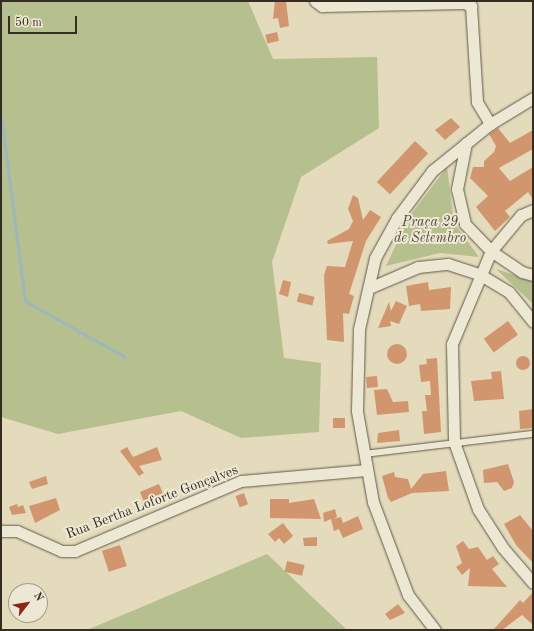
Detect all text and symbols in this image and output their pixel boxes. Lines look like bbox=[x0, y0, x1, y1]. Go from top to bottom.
scale bar bbox=[10, 8, 79, 34]
text: 50 m bbox=[15, 17, 42, 29]
park label: Praça 29 de Setembro bbox=[394, 214, 466, 246]
street label: Rua Bertha Loforte Gonçalves bbox=[64, 461, 240, 543]
north arrow bbox=[8, 583, 48, 623]
text: N bbox=[31, 591, 45, 604]

